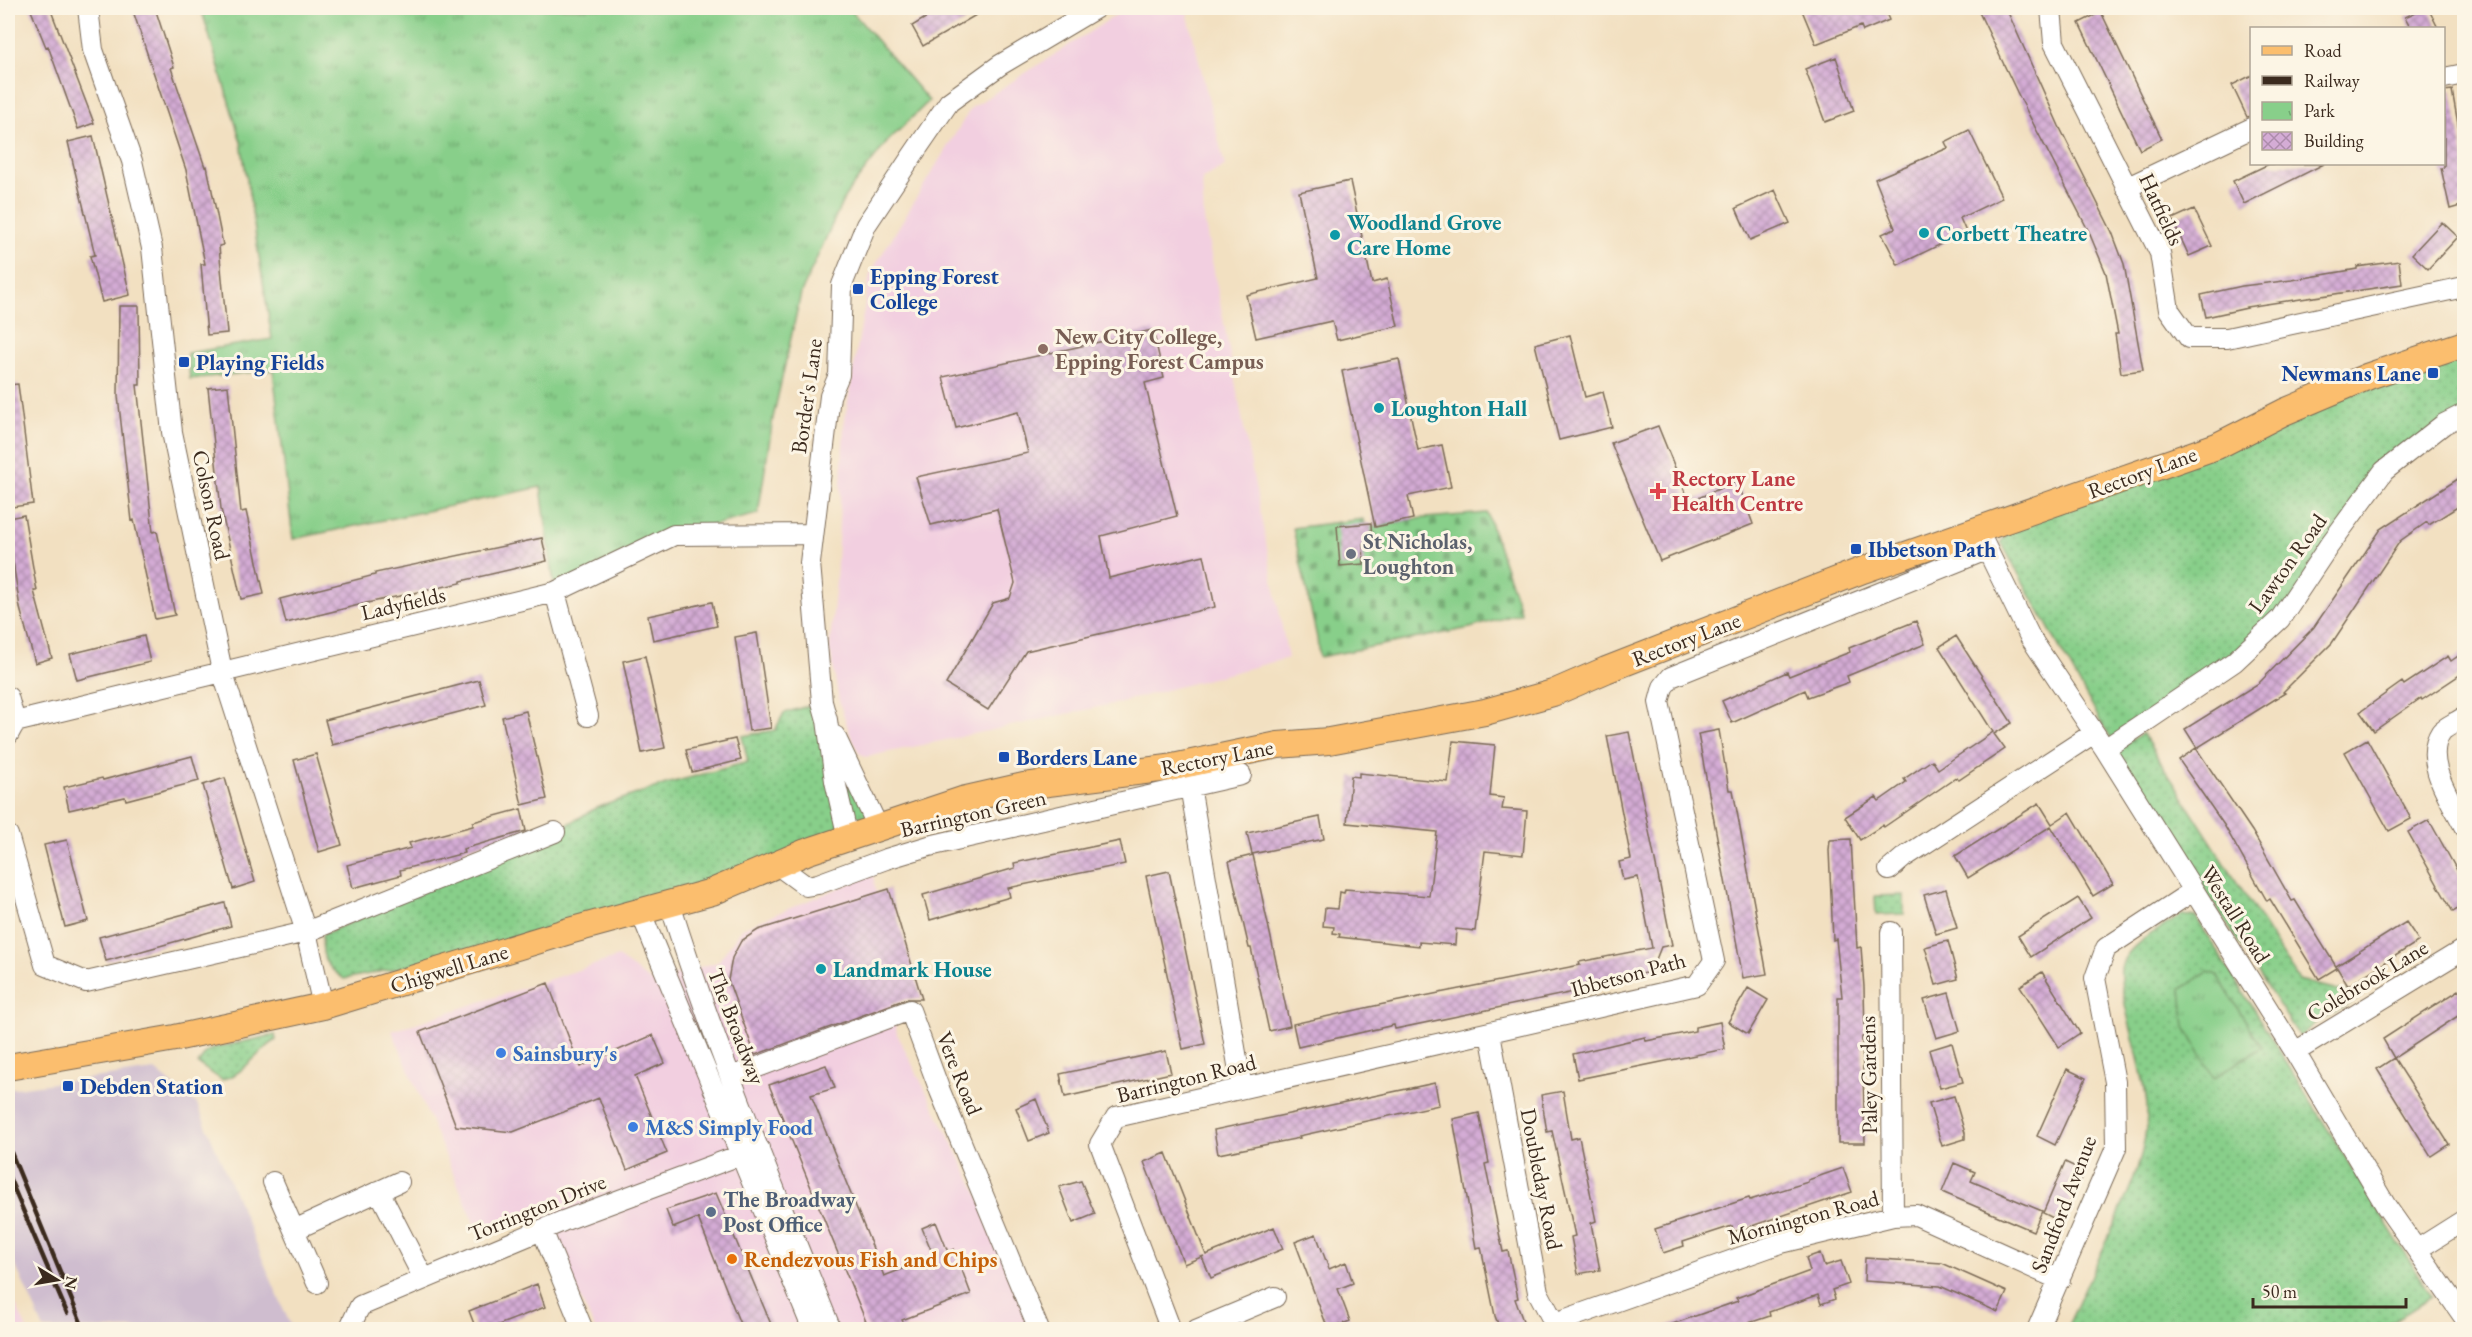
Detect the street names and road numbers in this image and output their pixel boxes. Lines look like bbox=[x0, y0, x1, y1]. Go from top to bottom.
street label: Hatfields bbox=[2132, 168, 2191, 250]
street label: Border's Lane bbox=[784, 336, 829, 455]
street label: Rectory Lane bbox=[2084, 439, 2201, 506]
street label: Colson Road bbox=[186, 448, 237, 564]
street label: Lawton Road bbox=[2242, 507, 2334, 619]
street label: Ladyfields bbox=[358, 580, 448, 627]
street label: Rectory Lane bbox=[1628, 605, 1745, 673]
street label: Rectory Lane bbox=[1158, 732, 1276, 783]
street label: Barrington Green bbox=[897, 783, 1049, 844]
street label: Westall Road bbox=[2194, 860, 2278, 969]
street label: Colebrook Lane bbox=[2301, 933, 2434, 1028]
street label: Chigwell Lane bbox=[387, 937, 512, 1000]
street label: Ibbetson Path bbox=[1568, 945, 1689, 1004]
street label: The Broadway bbox=[701, 964, 772, 1089]
street label: Paley Gardens bbox=[1853, 1016, 1884, 1134]
street label: Vere Road bbox=[930, 1027, 990, 1120]
street label: Barrington Road bbox=[1113, 1047, 1260, 1110]
street label: Doubleday Road bbox=[1514, 1106, 1570, 1253]
street label: Sandford Avenue bbox=[2024, 1131, 2103, 1277]
street label: Torrington Drive bbox=[464, 1167, 610, 1248]
street label: Mornington Road bbox=[1724, 1183, 1883, 1252]

